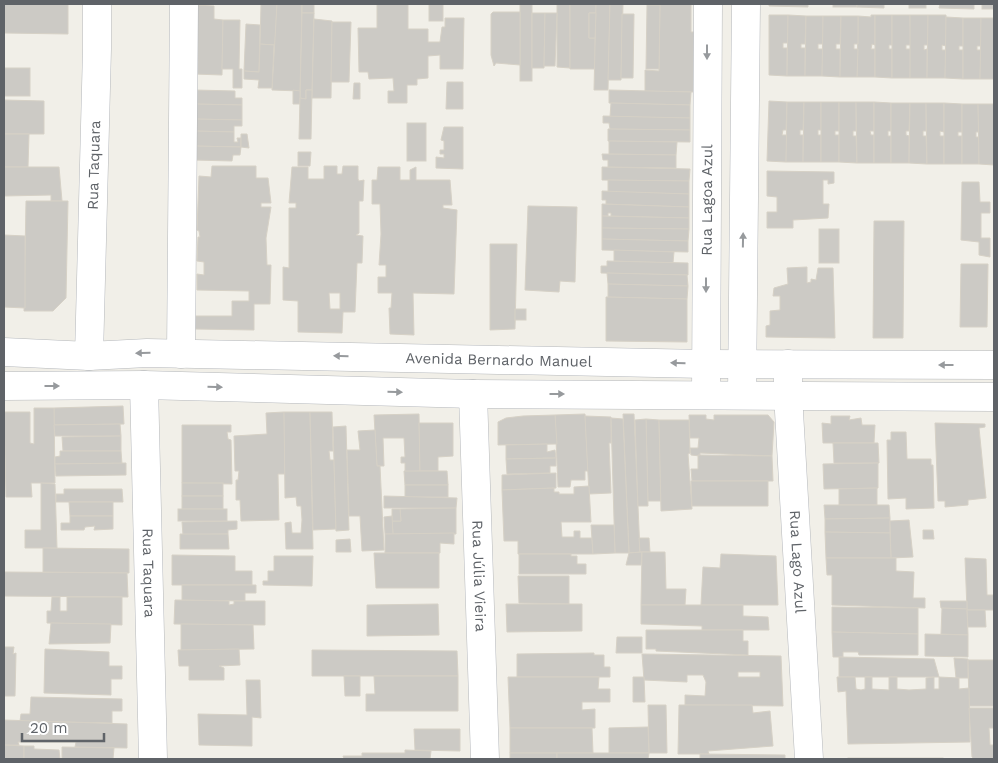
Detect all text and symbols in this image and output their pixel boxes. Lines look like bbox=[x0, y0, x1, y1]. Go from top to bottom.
one-way arrow bbox=[703, 45, 711, 61]
street label: Rua Taquara bbox=[84, 120, 104, 210]
street label: Rua Lagoa Azul bbox=[698, 144, 716, 256]
one-way arrow bbox=[739, 232, 747, 248]
one-way arrow bbox=[702, 277, 710, 293]
one-way arrow bbox=[135, 349, 151, 357]
street label: Avenida Bernardo Manuel bbox=[405, 349, 593, 371]
one-way arrow bbox=[332, 352, 348, 360]
one-way arrow bbox=[670, 359, 686, 367]
one-way arrow bbox=[937, 361, 953, 369]
one-way arrow bbox=[45, 382, 61, 390]
one-way arrow bbox=[207, 384, 223, 392]
one-way arrow bbox=[387, 389, 403, 397]
one-way arrow bbox=[550, 390, 566, 398]
street label: Rua Lago Azul bbox=[786, 510, 810, 614]
street label: Rua Júlia Vieira bbox=[468, 520, 490, 633]
street label: Rua Taquara bbox=[138, 528, 159, 618]
scale bar bbox=[22, 710, 105, 742]
text: 20 m bbox=[30, 719, 68, 737]

